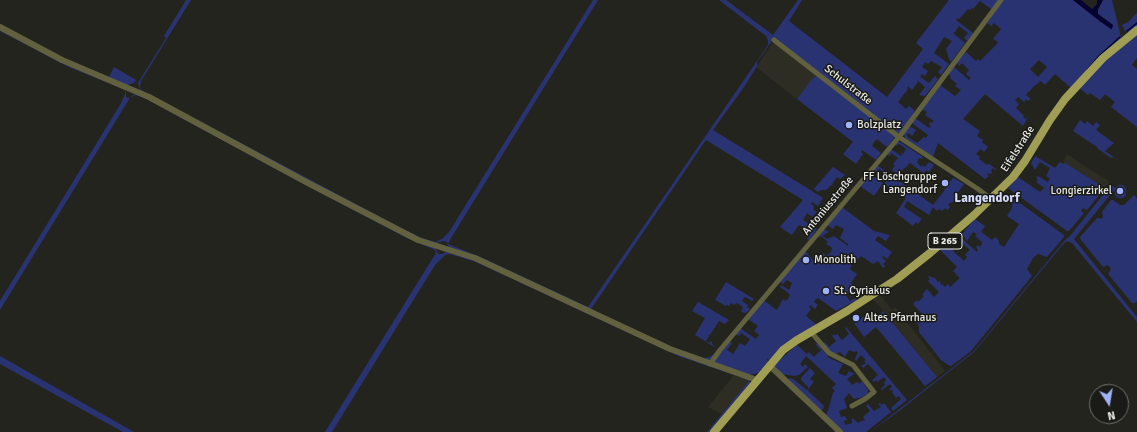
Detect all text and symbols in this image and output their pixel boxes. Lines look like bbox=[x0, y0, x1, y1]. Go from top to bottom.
street label: Schulstraße bbox=[821, 62, 875, 108]
place label: Bolzplatz bbox=[857, 118, 901, 132]
marker: Bolzplatz bbox=[844, 120, 854, 130]
street label: Eifelstraße bbox=[998, 124, 1038, 174]
place label: FF Löschgruppe Langendorf bbox=[863, 170, 937, 196]
street label: Antoniusstraße bbox=[800, 174, 856, 238]
marker: FF Löschgruppe Langendorf bbox=[940, 178, 950, 188]
place label: Longierzirkel bbox=[1050, 184, 1112, 198]
marker: Longierzirkel bbox=[1115, 186, 1125, 196]
district label: Langendorf bbox=[954, 191, 1020, 207]
road number: B 265 bbox=[928, 233, 962, 249]
place label: Monolith bbox=[814, 253, 856, 267]
marker: Monolith bbox=[801, 255, 811, 265]
place label: St. Cyriakus bbox=[834, 284, 890, 298]
marker: St. Cyriakus bbox=[821, 286, 831, 296]
place label: Altes Pfarrhaus bbox=[864, 311, 936, 325]
marker: Altes Pfarrhaus bbox=[851, 313, 861, 323]
north arrow bbox=[1089, 384, 1129, 424]
text: N bbox=[1106, 408, 1116, 422]

